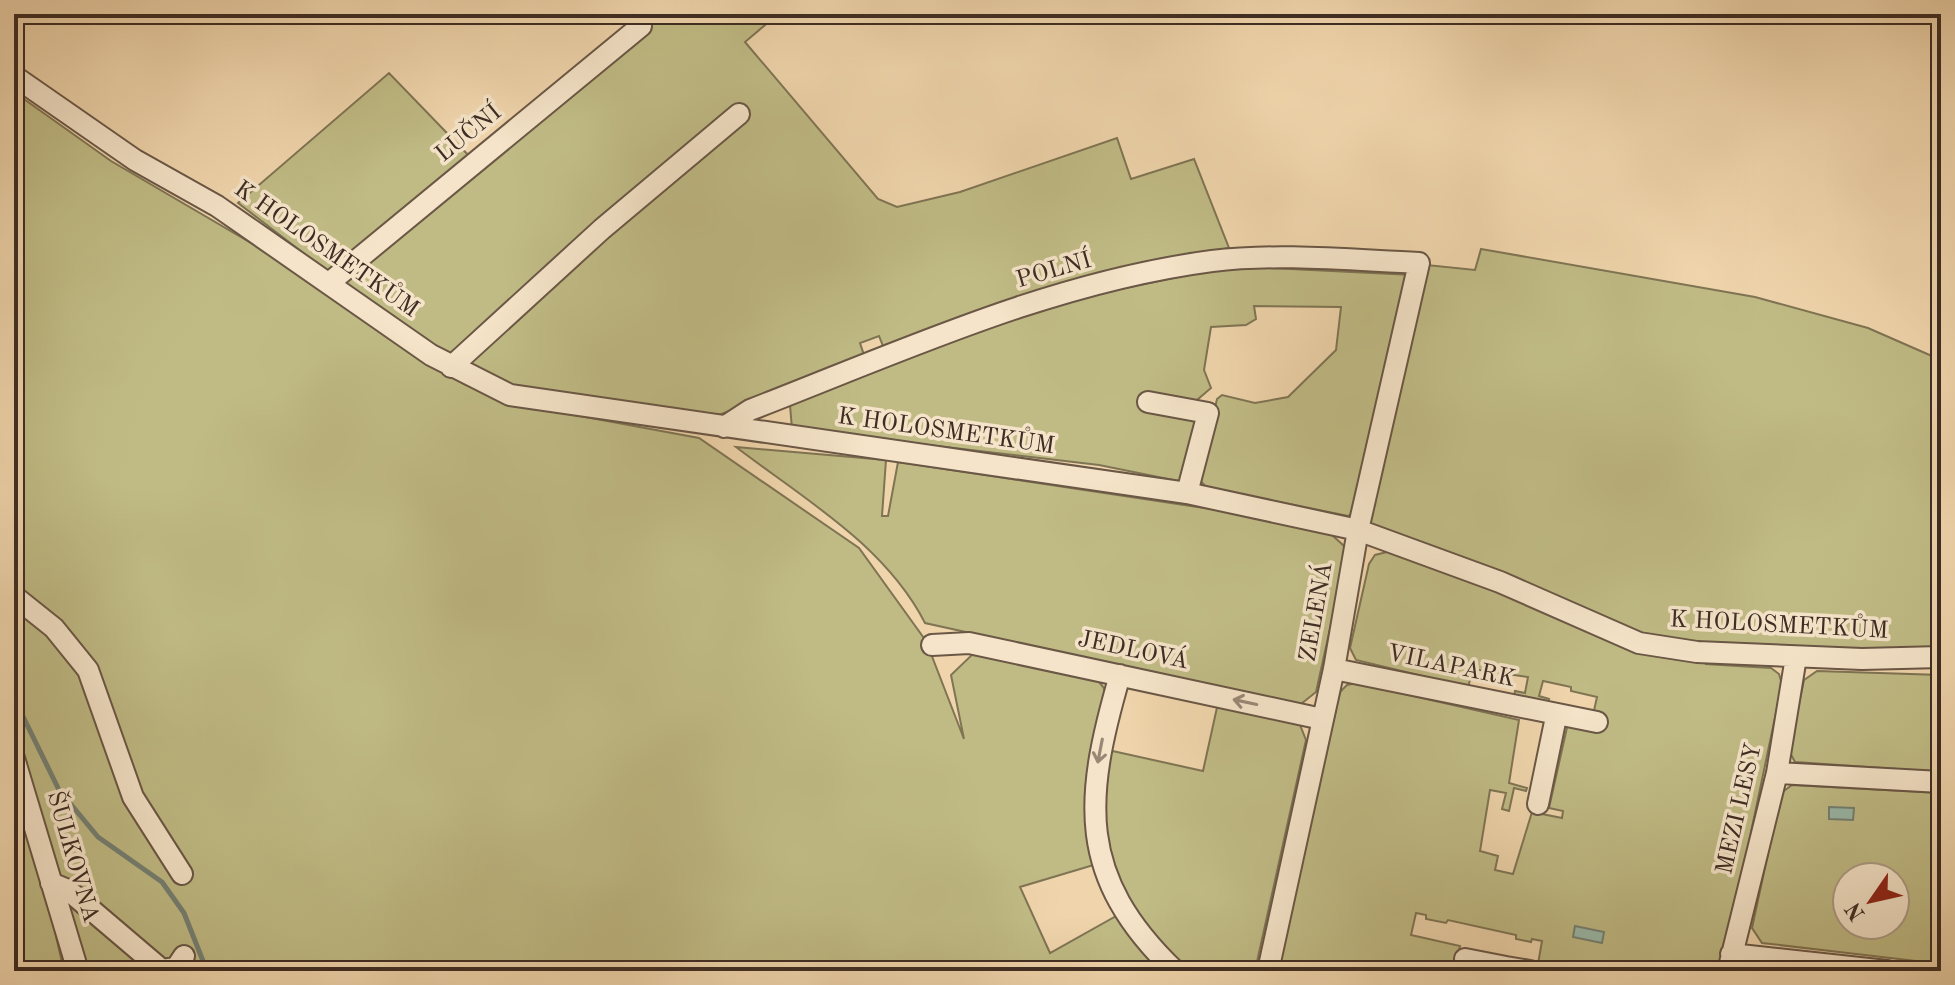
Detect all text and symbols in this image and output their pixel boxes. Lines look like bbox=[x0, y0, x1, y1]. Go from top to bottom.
street label: LUČNÍ bbox=[428, 97, 506, 167]
street label: K HOLOSMETKŮM bbox=[229, 173, 425, 323]
street label: POLNÍ bbox=[1013, 245, 1094, 293]
street label: K HOLOSMETKŮM bbox=[836, 400, 1057, 459]
street label: ZELENÁ bbox=[1292, 560, 1338, 664]
street label: K HOLOSMETKŮM bbox=[1669, 603, 1889, 644]
street label: JEDLOVÁ bbox=[1075, 624, 1191, 674]
street label: VILAPARK bbox=[1385, 642, 1517, 692]
one-way arrow bbox=[1233, 694, 1259, 709]
one-way arrow bbox=[1092, 737, 1107, 763]
street label: MEZI LESY bbox=[1713, 741, 1767, 877]
street label: ŠULKOVNA bbox=[42, 787, 107, 926]
north arrow bbox=[1831, 861, 1911, 941]
text: N bbox=[1842, 898, 1870, 924]

